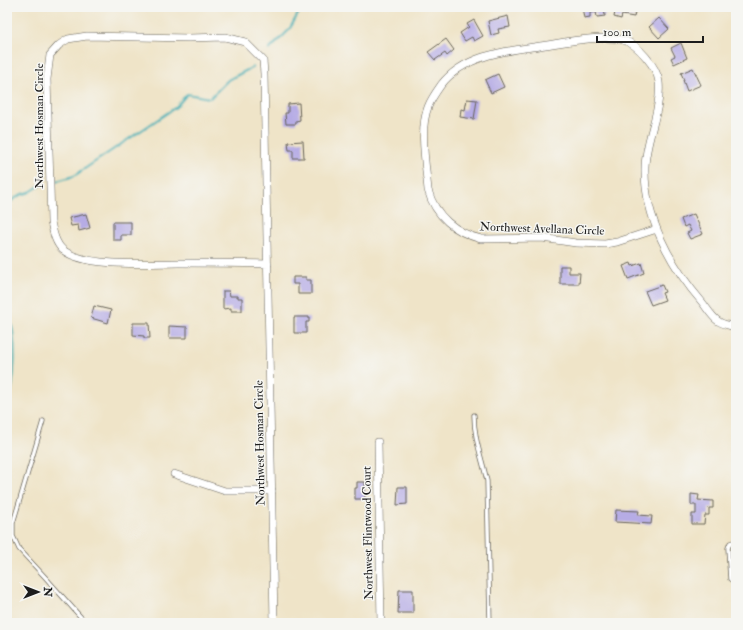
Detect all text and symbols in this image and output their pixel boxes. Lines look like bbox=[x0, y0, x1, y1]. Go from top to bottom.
scale bar bbox=[597, 18, 703, 44]
text: 100 m bbox=[603, 25, 632, 40]
street label: Northwest Hosman Circle bbox=[32, 63, 47, 189]
street label: Northwest Avellana Circle bbox=[479, 219, 605, 239]
street label: Northwest Hosman Circle bbox=[251, 380, 269, 506]
street label: Northwest Flintwood Court bbox=[359, 466, 377, 600]
north arrow bbox=[18, 572, 58, 612]
text: N bbox=[41, 586, 54, 598]

